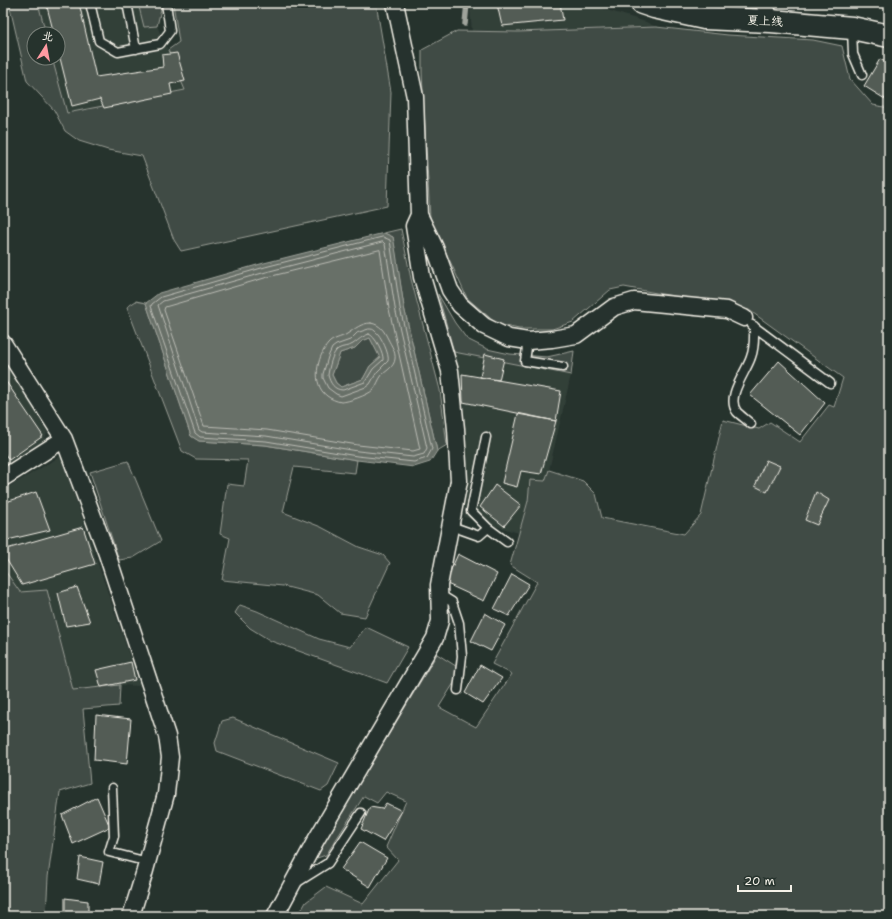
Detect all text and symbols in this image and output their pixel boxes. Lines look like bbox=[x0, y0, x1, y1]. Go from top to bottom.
street label: 夏上线 bbox=[747, 12, 783, 30]
north arrow bbox=[26, 26, 66, 66]
text: 北 bbox=[41, 28, 55, 45]
scale bar bbox=[738, 867, 791, 893]
text: 20 m bbox=[744, 873, 775, 889]

